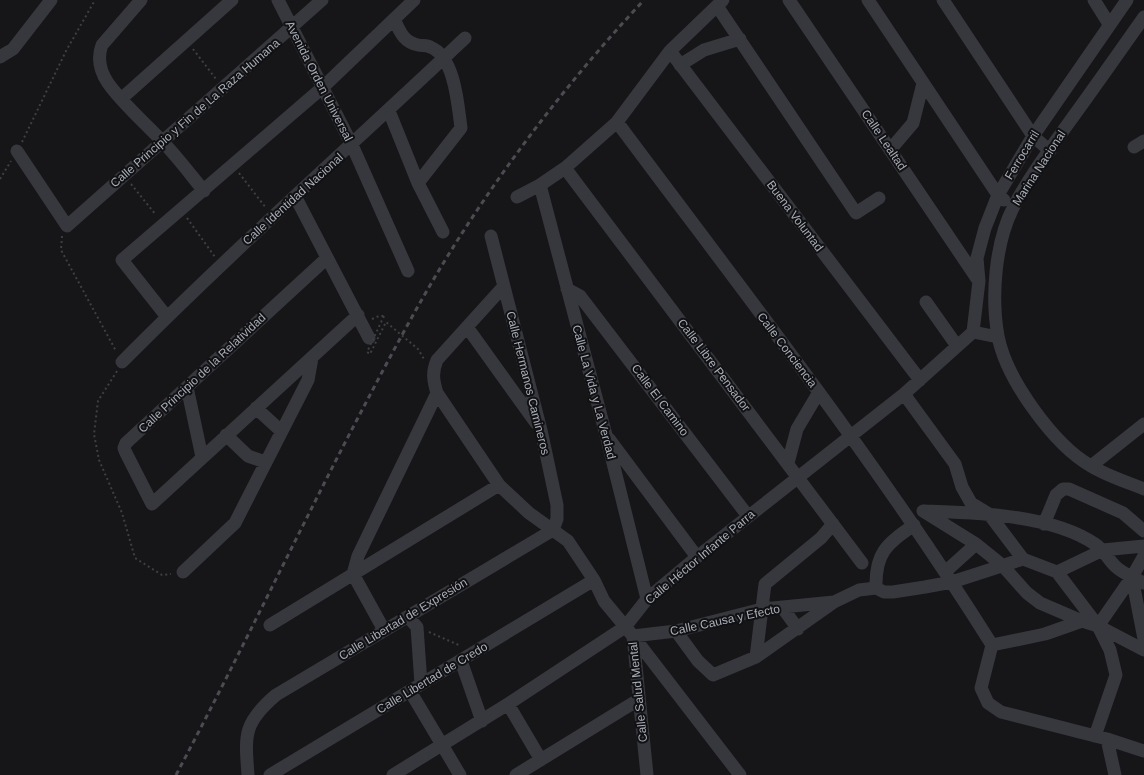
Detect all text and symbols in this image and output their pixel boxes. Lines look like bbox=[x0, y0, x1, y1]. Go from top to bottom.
street label: Avenida Orden Universal bbox=[283, 18, 355, 144]
street label: Calle Principio y Fin de La Raza Humana bbox=[108, 36, 283, 190]
street label: Calle Lealtad bbox=[859, 107, 909, 173]
street label: Ferrocarril bbox=[1002, 128, 1042, 182]
street label: Marina Nacional bbox=[1010, 128, 1068, 208]
street label: Calle Identidad Nacional bbox=[240, 150, 346, 248]
street label: Buena Voluntad bbox=[764, 178, 826, 254]
street label: Calle Principio de la Relatividad bbox=[136, 310, 268, 436]
street label: Calle Hermanos Camineros bbox=[503, 310, 553, 456]
street label: Calle Conciencia bbox=[754, 310, 820, 390]
street label: Calle Libre Pensador bbox=[675, 316, 753, 414]
street label: Calle La Vida y La Verdad bbox=[569, 323, 619, 461]
street label: Calle El Camino bbox=[629, 361, 692, 439]
street label: Calle Héctor Infante Parra bbox=[642, 507, 758, 607]
street label: Calle Libertad de Expresión bbox=[336, 575, 470, 663]
street label: Calle Causa y Efecto bbox=[669, 601, 782, 638]
street label: Calle Libertad de Credo bbox=[374, 639, 490, 717]
street label: Calle Salud Mental bbox=[626, 641, 650, 743]

